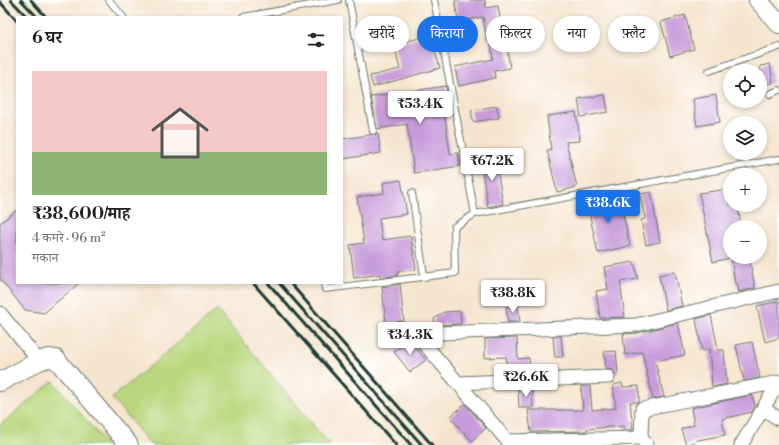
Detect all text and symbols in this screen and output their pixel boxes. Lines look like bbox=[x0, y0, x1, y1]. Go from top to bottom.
chip: खरीदें bbox=[355, 16, 409, 52]
chip: किराया bbox=[417, 16, 478, 52]
chip: फ़िल्टर bbox=[486, 16, 545, 52]
chip: नया bbox=[553, 16, 600, 52]
chip: फ़्लैट bbox=[608, 16, 659, 52]
text: 6 घर bbox=[32, 27, 62, 49]
icon: filters bbox=[305, 29, 327, 51]
map controls bbox=[723, 64, 767, 264]
button: locate bbox=[723, 64, 767, 108]
pin: ₹53.4K bbox=[387, 91, 453, 125]
text: ₹53.4K bbox=[397, 96, 443, 112]
icon: home bbox=[144, 97, 216, 169]
button: layers bbox=[723, 116, 767, 160]
pin: ₹67.2K bbox=[459, 148, 525, 182]
text: ₹67.2K bbox=[470, 153, 514, 169]
button: + bbox=[723, 168, 767, 212]
pin: ₹38.6K bbox=[575, 190, 641, 224]
text: ₹38.6K bbox=[585, 195, 631, 211]
text: ₹38,600/माह bbox=[32, 203, 130, 225]
button: − bbox=[723, 220, 767, 264]
text: 4 कमरे · 96 m² bbox=[32, 230, 106, 246]
text: मकान bbox=[32, 250, 58, 266]
pin: ₹38.8K bbox=[480, 280, 546, 314]
text: ₹38.8K bbox=[490, 285, 536, 301]
pin: ₹34.3K bbox=[377, 322, 443, 356]
text: ₹34.3K bbox=[387, 327, 433, 343]
pin: ₹26.6K bbox=[493, 364, 559, 398]
text: ₹26.6K bbox=[503, 369, 549, 385]

